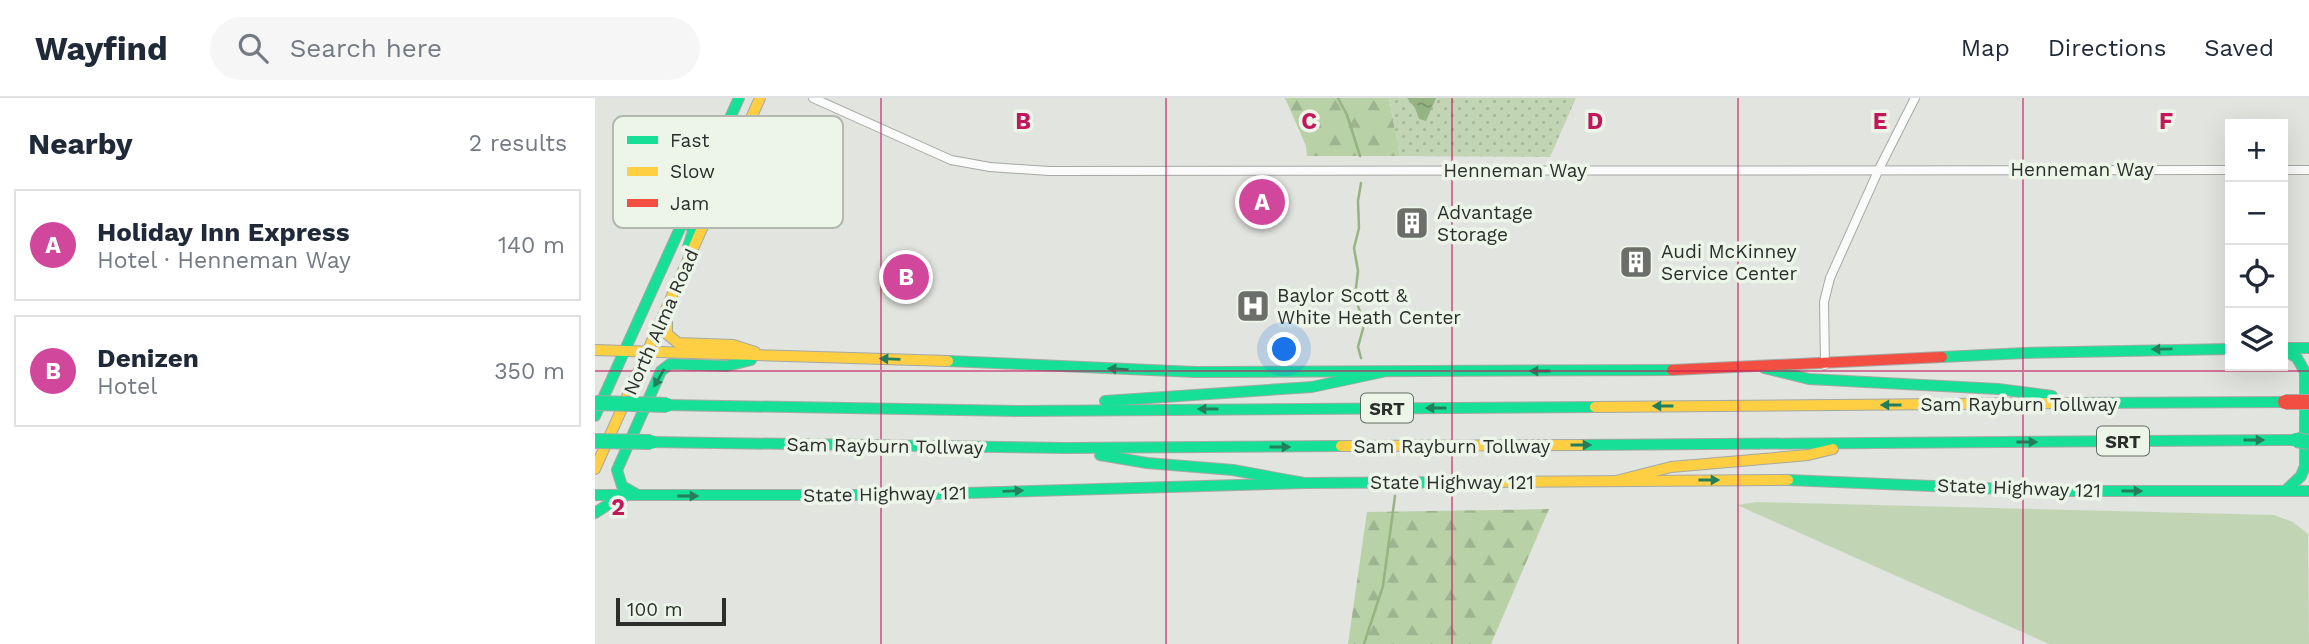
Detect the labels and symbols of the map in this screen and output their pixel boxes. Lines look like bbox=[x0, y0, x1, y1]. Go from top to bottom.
text: B bbox=[1015, 108, 1031, 135]
text: C bbox=[1301, 108, 1317, 135]
text: D bbox=[1587, 108, 1603, 135]
text: E bbox=[1873, 108, 1887, 135]
text: F bbox=[2159, 108, 2173, 135]
legend bbox=[613, 116, 843, 228]
text: Fast bbox=[670, 129, 709, 152]
street label: Henneman Way bbox=[2010, 158, 2154, 181]
street label: Henneman Way bbox=[1443, 159, 1587, 182]
text: Slow bbox=[670, 160, 715, 183]
pin: A bbox=[1239, 176, 1285, 228]
text: Jam bbox=[670, 192, 709, 215]
place label: Advantage Storage bbox=[1437, 201, 1533, 246]
building icon: Advantage Storage bbox=[1393, 204, 1431, 242]
place label: Audi McKinney Service Center bbox=[1661, 240, 1797, 285]
building icon: Audi McKinney Service Center bbox=[1617, 243, 1655, 281]
street label: North Alma Road bbox=[618, 245, 704, 399]
pin: B bbox=[883, 251, 929, 303]
place label: Baylor Scott & White Heath Center bbox=[1277, 284, 1461, 329]
hospital icon: Baylor Scott & White Heath Center bbox=[1234, 287, 1272, 325]
your location bbox=[1267, 332, 1301, 366]
one-way arrow bbox=[2151, 344, 2173, 355]
one-way arrow bbox=[879, 353, 901, 364]
one-way arrow bbox=[1107, 363, 1129, 374]
one-way arrow bbox=[1528, 365, 1550, 377]
one-way arrow bbox=[652, 368, 665, 387]
street label: Sam Rayburn Tollway bbox=[1921, 393, 2118, 416]
road number: SRT bbox=[1361, 394, 1413, 422]
one-way arrow bbox=[1879, 399, 1901, 411]
one-way arrow bbox=[1652, 401, 1674, 412]
one-way arrow bbox=[1424, 402, 1446, 414]
one-way arrow bbox=[1197, 404, 1219, 415]
road number: SRT bbox=[2097, 426, 2149, 456]
street label: Sam Rayburn Tollway bbox=[786, 433, 984, 459]
one-way arrow bbox=[2243, 434, 2265, 446]
street label: Sam Rayburn Tollway bbox=[1354, 435, 1551, 458]
one-way arrow bbox=[2016, 436, 2038, 448]
one-way arrow bbox=[1570, 439, 1592, 451]
one-way arrow bbox=[1269, 441, 1291, 453]
street label: State Highway 121 bbox=[1370, 471, 1534, 494]
one-way arrow bbox=[1698, 474, 1720, 486]
street label: State Highway 121 bbox=[1937, 474, 2101, 502]
street label: State Highway 121 bbox=[803, 481, 967, 507]
one-way arrow bbox=[2122, 485, 2144, 497]
one-way arrow bbox=[1002, 486, 1024, 497]
one-way arrow bbox=[677, 490, 699, 502]
text: 2 bbox=[611, 494, 625, 521]
scale bar bbox=[616, 595, 726, 627]

